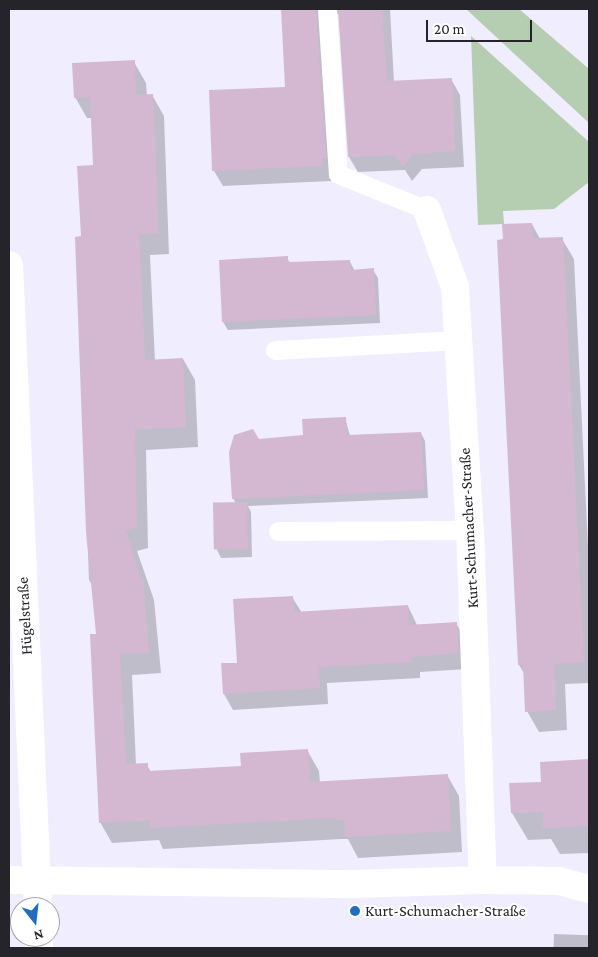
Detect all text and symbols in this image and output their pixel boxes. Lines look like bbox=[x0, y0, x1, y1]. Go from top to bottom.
scale bar bbox=[428, 10, 534, 42]
text: 20 m bbox=[434, 21, 465, 37]
street label: Kurt-Schumacher-Straße bbox=[455, 447, 483, 609]
street label: Hügelstraße bbox=[13, 576, 37, 656]
north arrow bbox=[10, 897, 60, 947]
place label: Kurt-Schumacher-Straße bbox=[365, 901, 526, 921]
marker: Kurt-Schumacher-Straße bbox=[349, 905, 361, 917]
text: N bbox=[32, 926, 46, 944]

